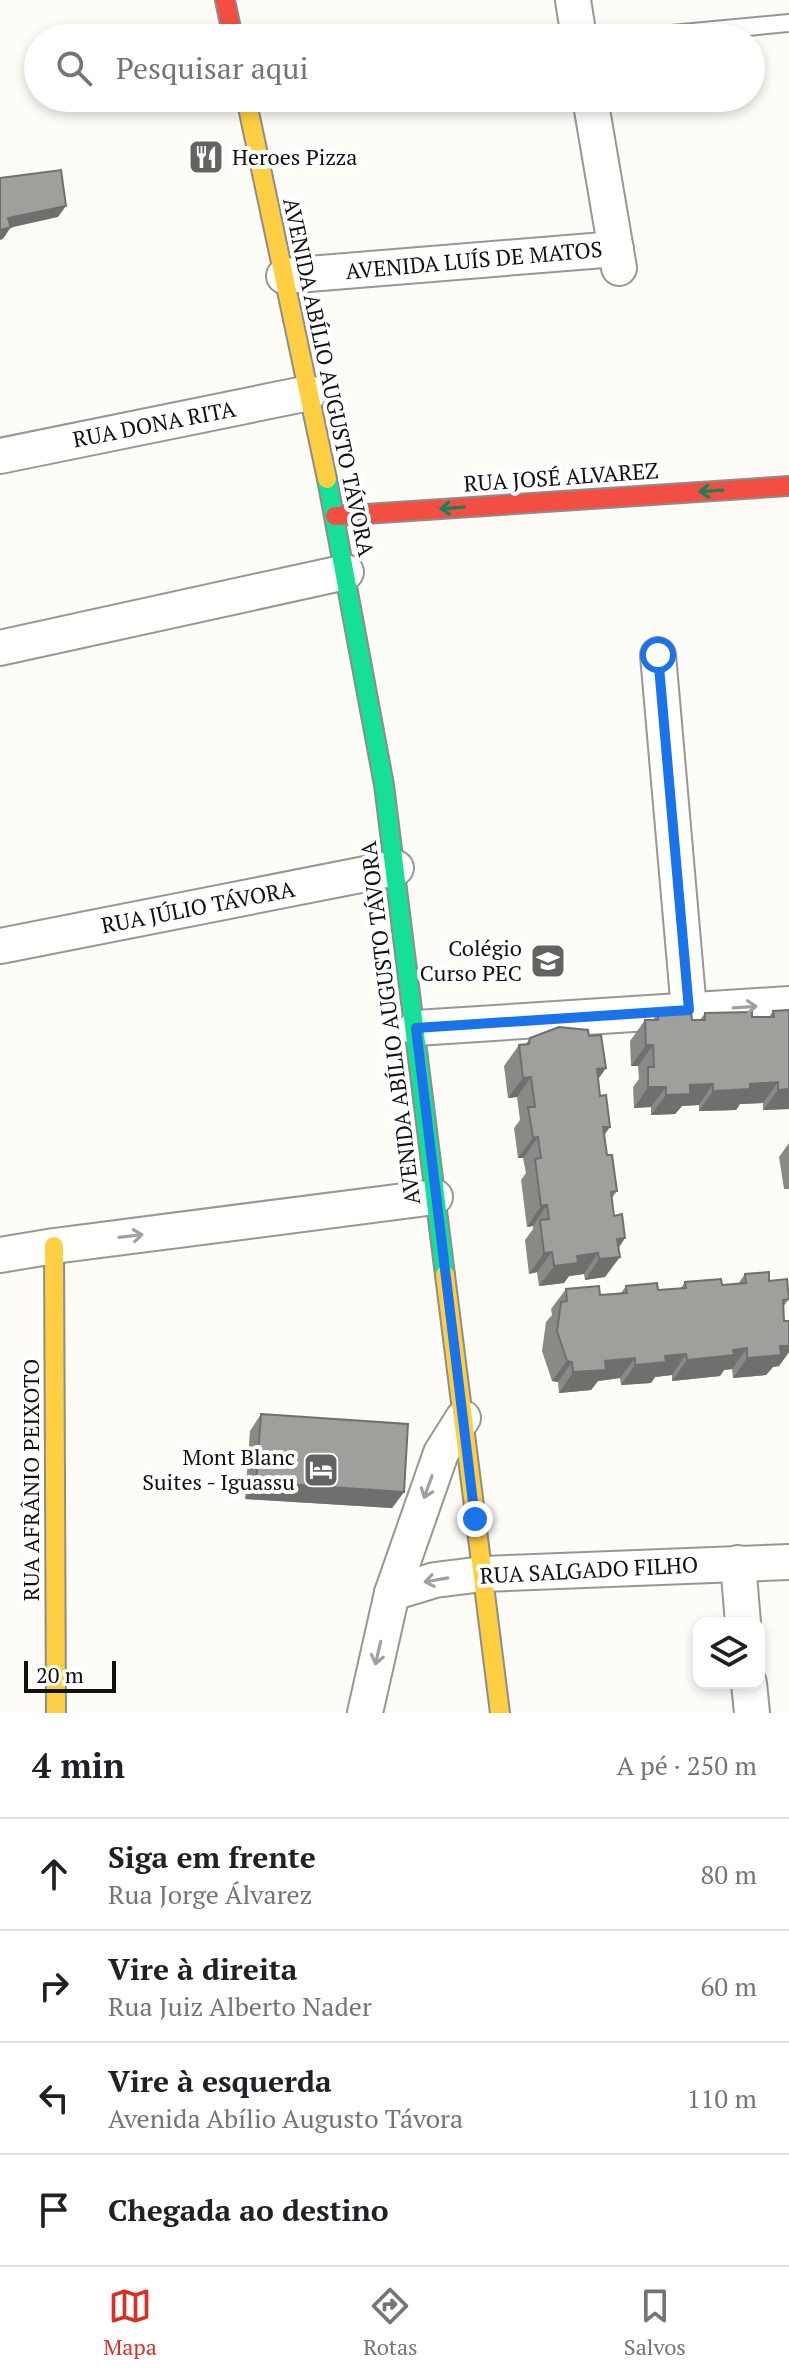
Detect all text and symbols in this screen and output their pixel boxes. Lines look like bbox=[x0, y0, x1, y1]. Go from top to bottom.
search box bbox=[24, 24, 765, 112]
icon: search bbox=[52, 46, 96, 90]
text: Pesquisar aqui bbox=[116, 48, 309, 88]
restaurant icon: Heroes Pizza bbox=[187, 138, 225, 176]
place label: Heroes Pizza bbox=[232, 142, 357, 171]
street label: AVENIDA ABÍLIO AUGUSTO TÁVORA bbox=[277, 195, 382, 560]
street label: AVENIDA LUÍS DE MATOS bbox=[344, 234, 604, 285]
street label: RUA DONA RITA bbox=[70, 393, 239, 454]
street label: RUA JOSÉ ALVAREZ bbox=[463, 455, 659, 498]
one-way arrow bbox=[698, 484, 725, 499]
one-way arrow bbox=[439, 501, 466, 516]
route start bbox=[640, 637, 676, 673]
street label: AVENIDA ABÍLIO AUGUSTO TÁVORA bbox=[353, 839, 426, 1206]
street label: RUA JÚLIO TÁVORA bbox=[99, 873, 298, 939]
place label: Colégio Curso PEC bbox=[420, 933, 522, 987]
school or university icon: Colégio Curso PEC bbox=[529, 942, 567, 980]
one-way arrow bbox=[731, 999, 758, 1014]
one-way arrow bbox=[118, 1228, 143, 1243]
street label: RUA AFRÂNIO PEIXOTO bbox=[16, 1359, 45, 1601]
place label: Mont Blanc Suites - Iguassu bbox=[142, 1442, 295, 1496]
hotel icon: Mont Blanc Suites - Iguassu bbox=[302, 1451, 340, 1489]
one-way arrow bbox=[419, 1474, 434, 1499]
route end bbox=[457, 1501, 493, 1537]
street label: RUA SALGADO FILHO bbox=[479, 1549, 699, 1590]
one-way arrow bbox=[424, 1574, 450, 1589]
map controls bbox=[693, 1617, 765, 1689]
button: layers bbox=[693, 1617, 765, 1689]
one-way arrow bbox=[370, 1640, 385, 1665]
scale bar bbox=[24, 1657, 116, 1693]
text: 20 m bbox=[36, 1660, 84, 1689]
text: 4 min bbox=[32, 1743, 125, 1788]
text: A pé · 250 m bbox=[616, 1748, 757, 1782]
text: Siga em frente bbox=[108, 1837, 316, 1877]
icon: ahead bbox=[32, 1852, 76, 1896]
text: 80 m bbox=[701, 1857, 757, 1891]
text: Rua Jorge Álvarez bbox=[108, 1877, 312, 1911]
text: Vire à direita bbox=[108, 1949, 298, 1989]
icon: right bbox=[32, 1964, 76, 2008]
text: 60 m bbox=[701, 1969, 757, 2003]
text: Rua Juiz Alberto Nader bbox=[108, 1989, 372, 2023]
text: Vire à esquerda bbox=[108, 2061, 332, 2101]
icon: left bbox=[32, 2076, 76, 2120]
text: 110 m bbox=[687, 2081, 757, 2115]
text: Avenida Abílio Augusto Távora bbox=[108, 2101, 463, 2135]
icon: arrive bbox=[32, 2188, 76, 2232]
text: Chegada ao destino bbox=[108, 2190, 389, 2230]
tab: Mapa bbox=[103, 2284, 157, 2361]
tab: Rotas bbox=[363, 2284, 418, 2361]
tab: Salvos bbox=[624, 2284, 686, 2361]

